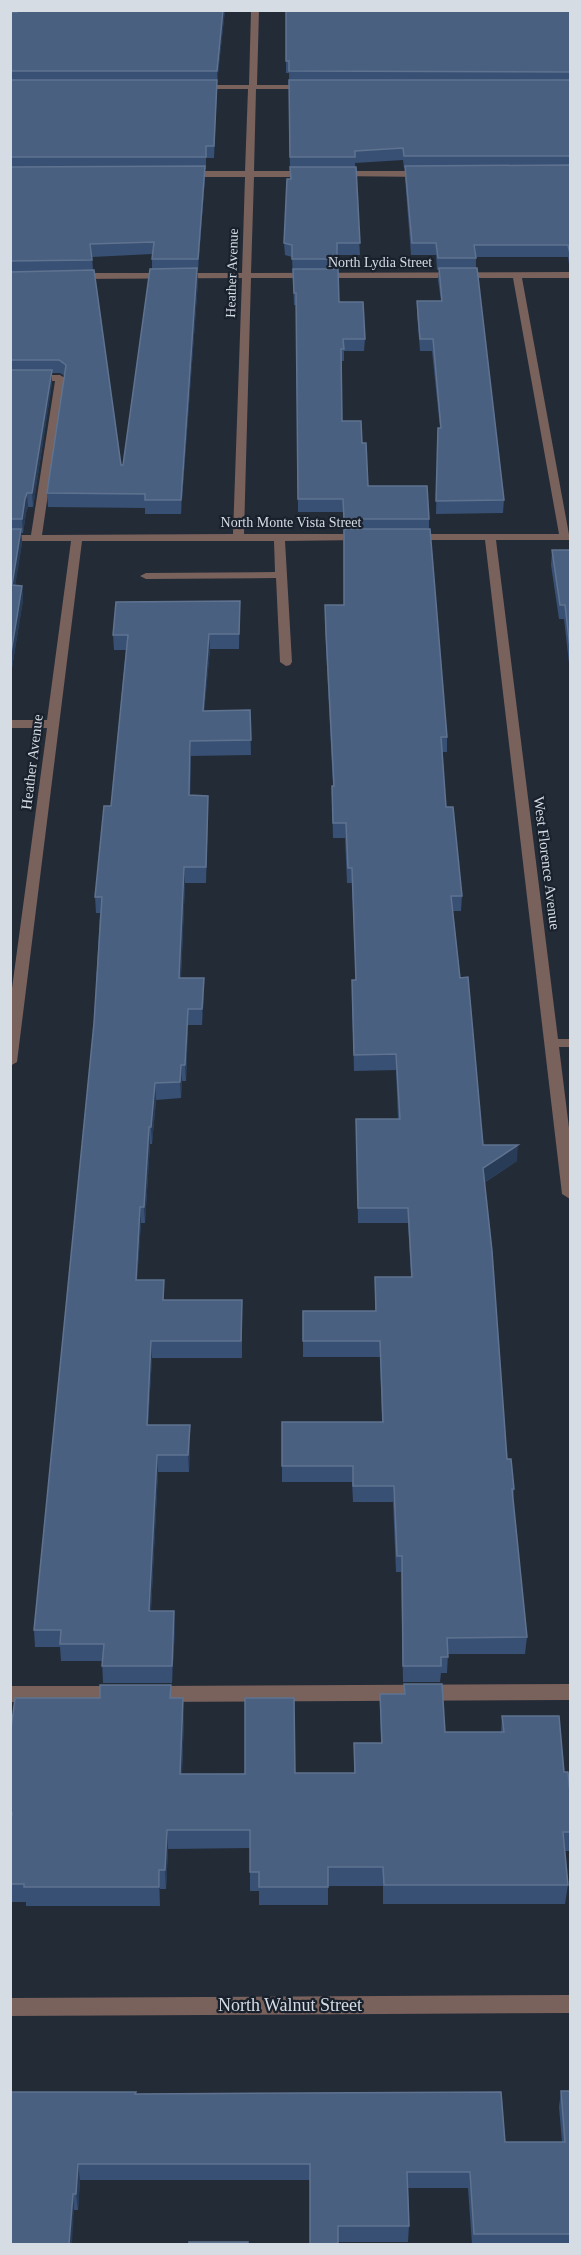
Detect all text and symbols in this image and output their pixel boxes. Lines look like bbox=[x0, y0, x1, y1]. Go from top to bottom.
street label: Heather Avenue bbox=[223, 228, 241, 318]
street label: North Lydia Street bbox=[328, 255, 432, 270]
street label: North Monte Vista Street bbox=[221, 515, 362, 530]
street label: Heather Avenue bbox=[18, 713, 46, 811]
street label: West Florence Avenue bbox=[531, 795, 563, 931]
street label: North Walnut Street bbox=[218, 1995, 362, 2015]

